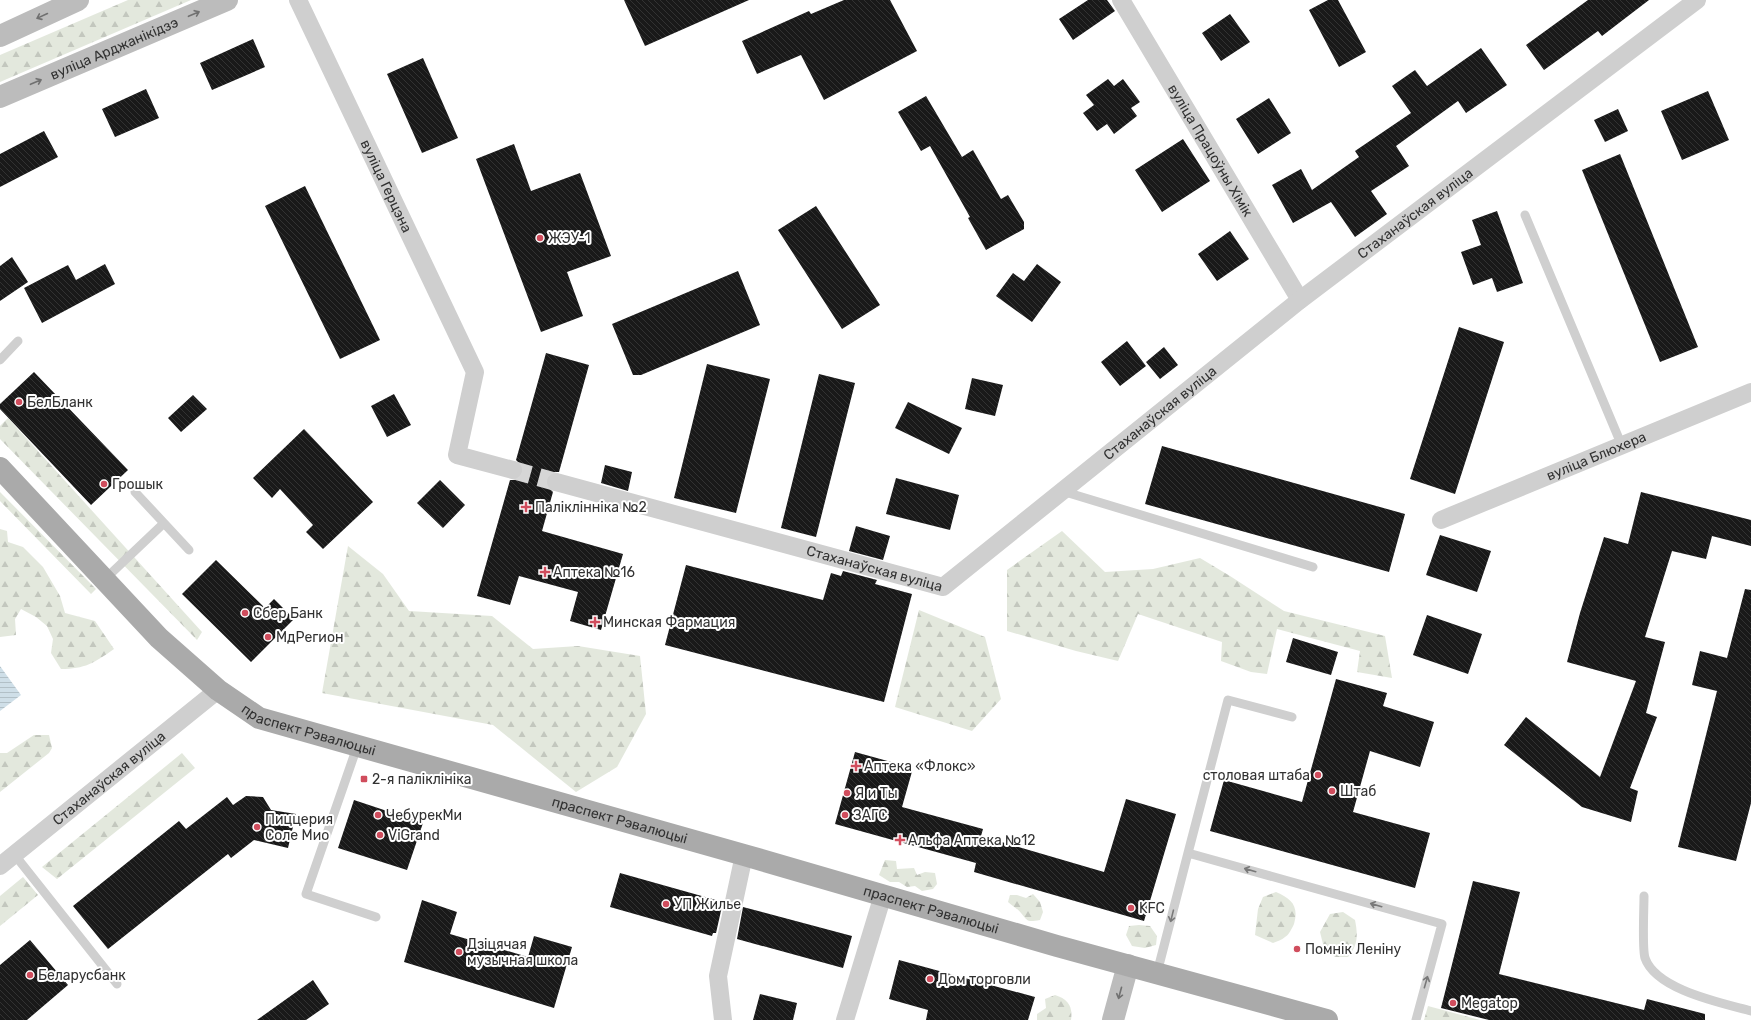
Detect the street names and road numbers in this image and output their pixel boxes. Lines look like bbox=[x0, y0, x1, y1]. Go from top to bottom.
street label: вуліца Арджанікідзэ bbox=[48, 14, 181, 84]
street label: вуліца Працоўны Хімік bbox=[1164, 81, 1257, 220]
street label: вуліца Герцэна bbox=[357, 137, 415, 235]
street label: Стаханаўская вуліца bbox=[1354, 165, 1476, 263]
street label: Стаханаўская вуліца bbox=[1100, 363, 1220, 464]
street label: вуліца Блюхера bbox=[1544, 428, 1649, 484]
street label: Стаханаўская вуліца bbox=[804, 542, 944, 595]
street label: праспект Рэвалюцыі bbox=[238, 701, 378, 760]
street label: Стаханаўская вуліца bbox=[49, 728, 169, 829]
street label: праспект Рэвалюцыі bbox=[550, 793, 689, 848]
street label: праспект Рэвалюцыі bbox=[861, 882, 1001, 938]

